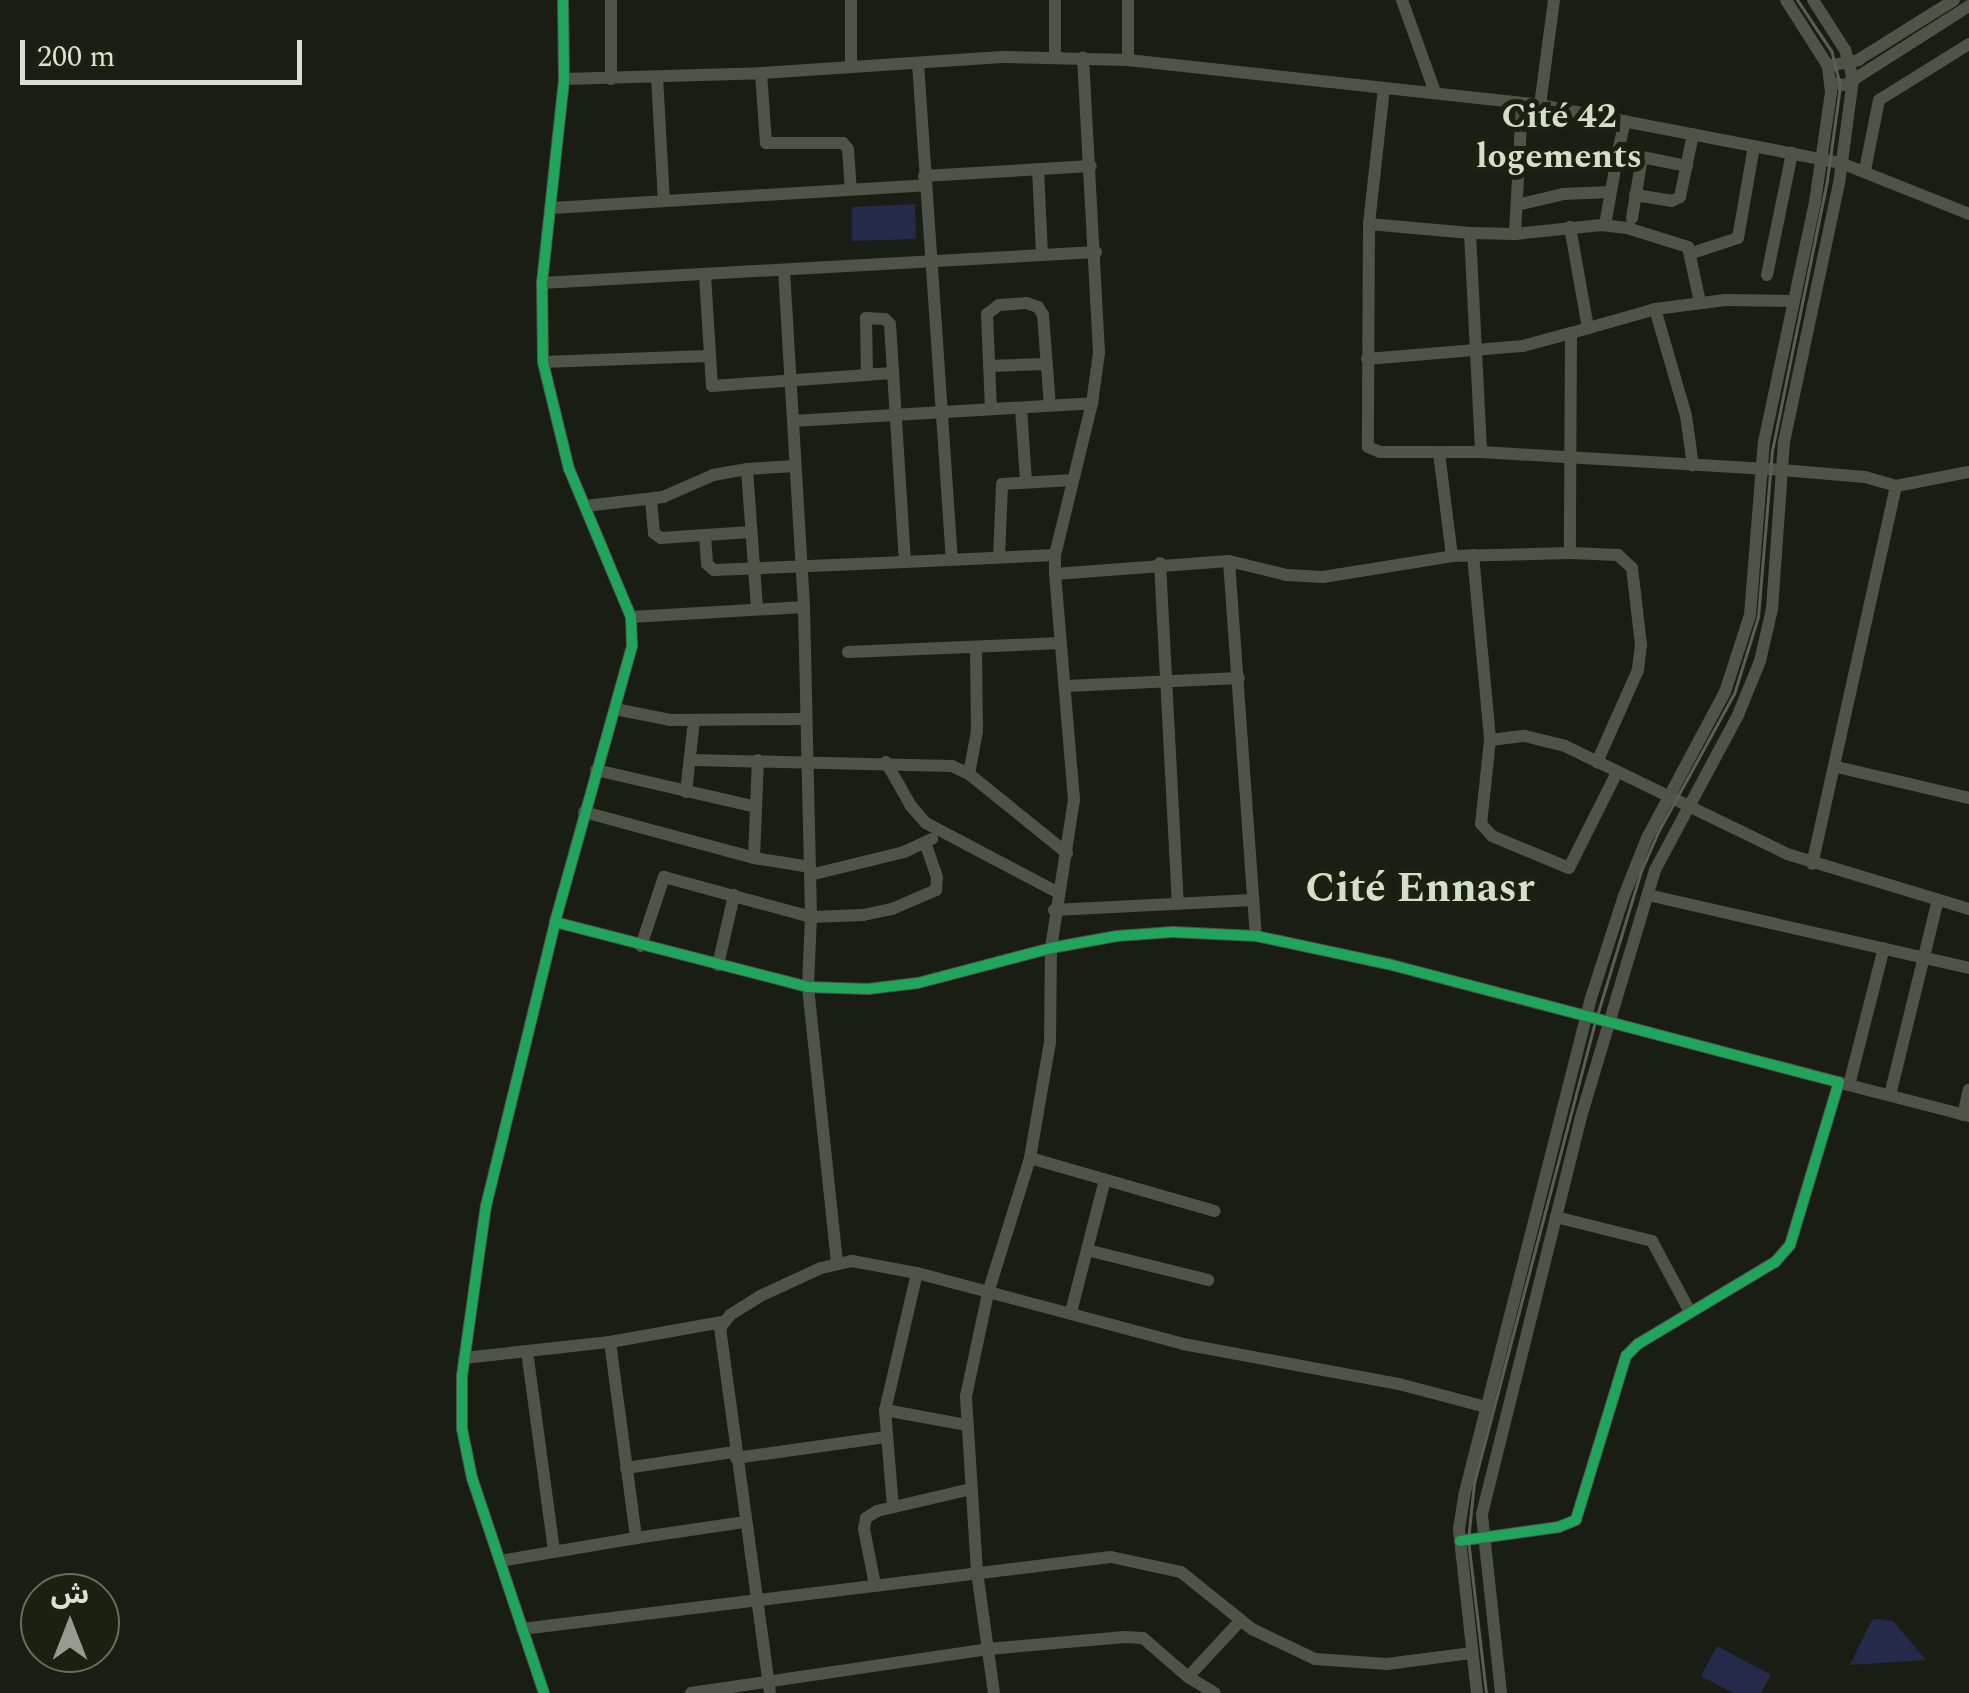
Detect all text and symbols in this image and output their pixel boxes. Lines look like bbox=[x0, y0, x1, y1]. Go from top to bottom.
scale bar bbox=[25, 20, 308, 82]
text: 200 m bbox=[37, 34, 115, 80]
district label: Cité 42 logements bbox=[1476, 96, 1642, 178]
district label: Cité Ennasr bbox=[1305, 864, 1535, 914]
north arrow bbox=[20, 1573, 120, 1673]
text: ش bbox=[51, 1573, 89, 1616]

